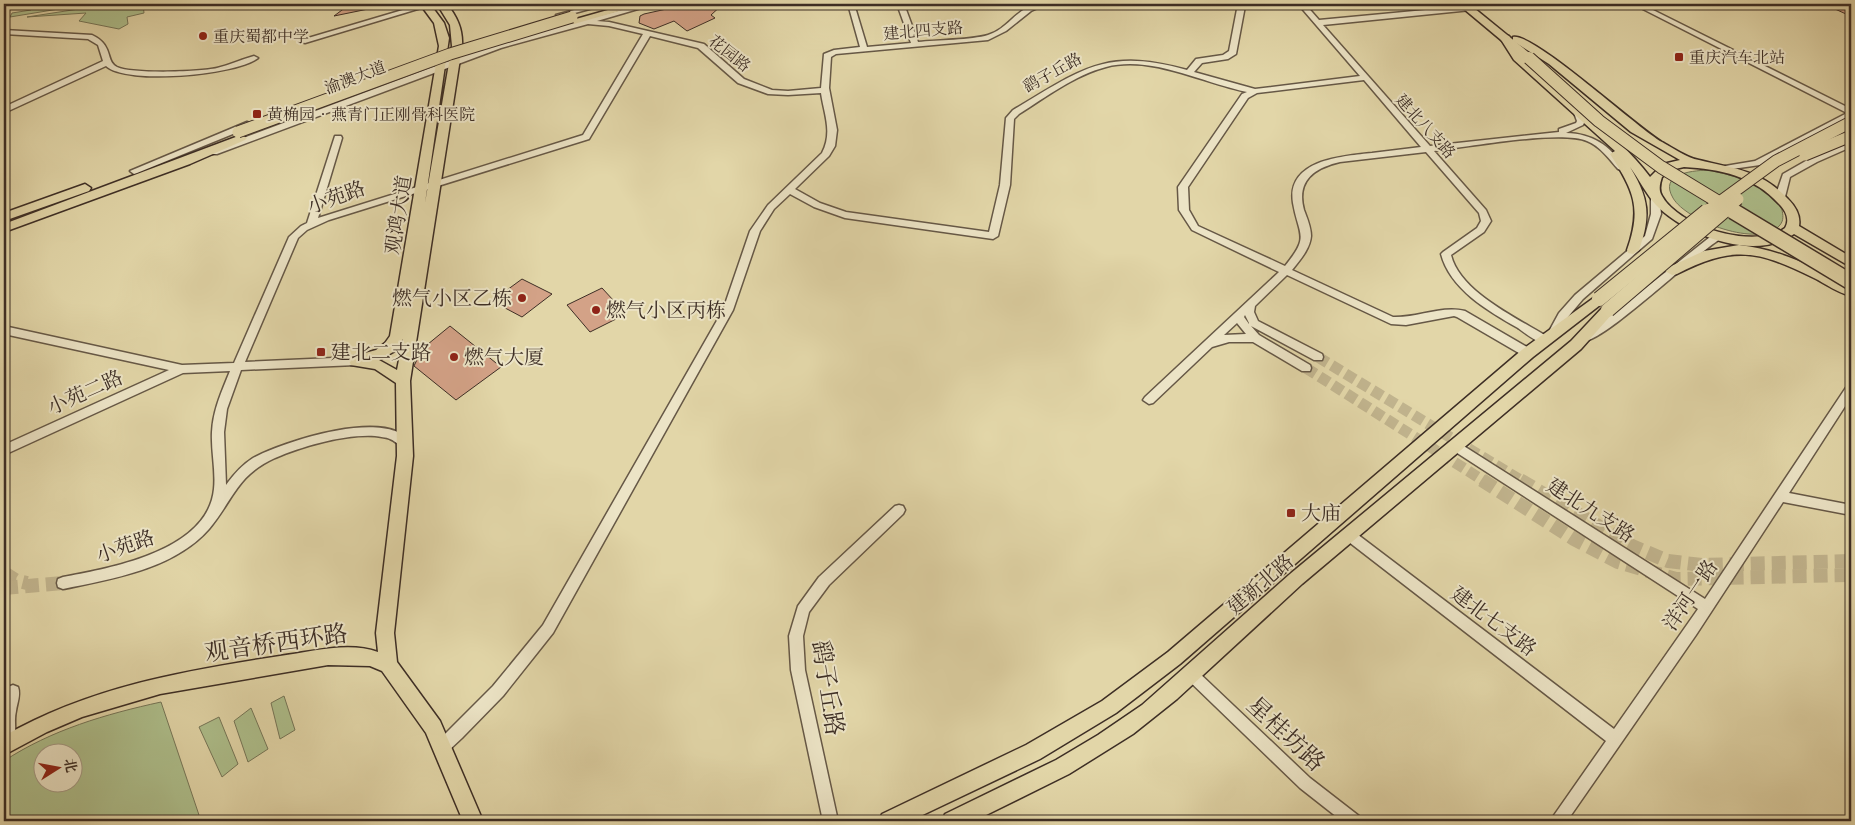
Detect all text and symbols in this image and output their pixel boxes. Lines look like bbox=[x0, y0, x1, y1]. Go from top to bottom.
street label: 建北四支路 bbox=[882, 18, 964, 44]
place label: 重庆蜀都中学 bbox=[213, 27, 309, 47]
marker: 重庆蜀都中学 bbox=[197, 30, 209, 42]
street label: 花园路 bbox=[704, 31, 754, 76]
place label: 重庆汽车北站 bbox=[1689, 48, 1785, 68]
street label: 鹞子丘路 bbox=[1020, 49, 1085, 97]
marker: 重庆汽车北站 bbox=[1673, 51, 1685, 63]
street label: 渝澳大道 bbox=[322, 57, 389, 99]
street label: 建北八支路 bbox=[1391, 90, 1459, 163]
place label: 黄桷园‧燕青门正刚骨科医院 bbox=[267, 105, 475, 125]
marker: 黄桷园‧燕青门正刚骨科医院 bbox=[251, 108, 263, 120]
street label: 观鸿大道 bbox=[381, 174, 418, 257]
street label: 小苑路 bbox=[304, 176, 369, 220]
place label: 燃气小区乙栋 bbox=[392, 287, 512, 312]
marker: 燃气小区乙栋 bbox=[516, 292, 528, 304]
place label: 燃气小区丙栋 bbox=[606, 299, 726, 324]
marker: 燃气小区丙栋 bbox=[590, 304, 602, 316]
place label: 建北二支路 bbox=[331, 341, 431, 366]
marker: 建北二支路 bbox=[315, 346, 327, 358]
place label: 燃气大厦 bbox=[464, 346, 544, 371]
marker: 燃气大厦 bbox=[448, 351, 460, 363]
street label: 小苑二路 bbox=[44, 366, 127, 421]
street label: 建北九支路 bbox=[1541, 474, 1639, 549]
place label: 大庙 bbox=[1301, 502, 1341, 527]
marker: 大庙 bbox=[1285, 507, 1297, 519]
street label: 小苑路 bbox=[93, 526, 158, 569]
street label: 建新北路 bbox=[1223, 549, 1299, 621]
street label: 洋河一路 bbox=[1659, 556, 1724, 636]
street label: 建北七支路 bbox=[1446, 582, 1541, 662]
street label: 观音桥西环路 bbox=[203, 619, 350, 669]
street label: 鹞子丘路 bbox=[805, 638, 849, 738]
street label: 星桂坊路 bbox=[1240, 691, 1331, 778]
north arrow bbox=[32, 742, 82, 792]
text: 北 bbox=[60, 757, 80, 774]

